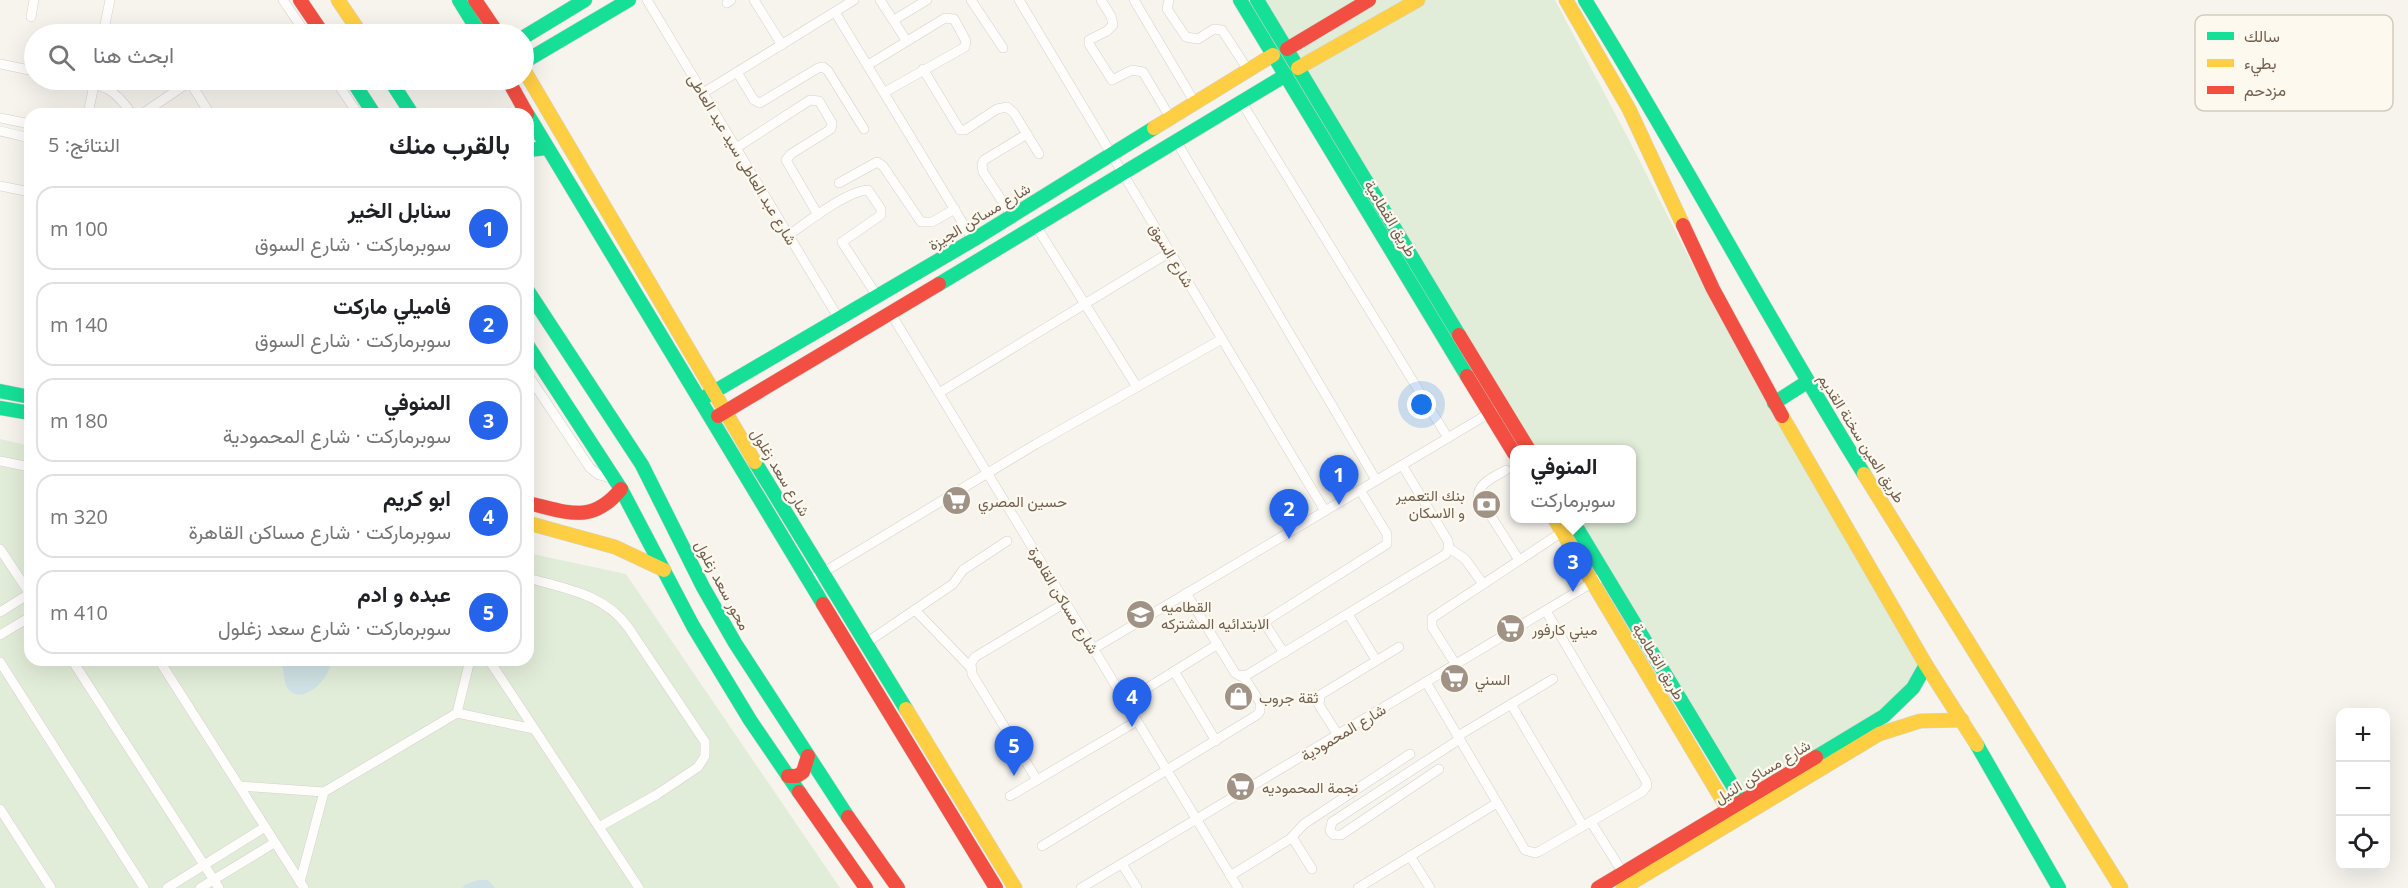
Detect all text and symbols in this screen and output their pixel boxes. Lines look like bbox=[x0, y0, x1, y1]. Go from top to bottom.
legend bbox=[2195, 15, 2393, 111]
search box bbox=[24, 24, 534, 90]
text: سالك bbox=[2244, 25, 2280, 47]
text: ابحث هنا bbox=[93, 39, 174, 69]
icon: search bbox=[45, 41, 78, 74]
text: بطيء bbox=[2244, 52, 2276, 77]
street label: شارع عبد العاطى سيد عبد العاطى bbox=[682, 70, 802, 250]
text: مزدحم bbox=[2244, 79, 2286, 101]
text: بالقرب منك bbox=[389, 126, 510, 162]
text: النتائج: 5 bbox=[48, 131, 120, 158]
street label: طريق القطامية bbox=[1359, 176, 1422, 261]
street label: شارع مساكن الجيزة bbox=[924, 178, 1035, 256]
text: سنابل الخير bbox=[348, 194, 451, 224]
text: 100 m bbox=[50, 215, 108, 242]
text: 1 bbox=[483, 215, 494, 242]
street label: شارع السوق bbox=[1143, 219, 1199, 292]
text: سوبرماركت · شارع السوق bbox=[255, 230, 451, 257]
text: فاميلي ماركت bbox=[333, 290, 451, 320]
text: 140 m bbox=[50, 311, 108, 338]
text: 2 bbox=[483, 311, 494, 338]
text: سوبرماركت · شارع السوق bbox=[255, 326, 451, 353]
street label: طريق العين سخنة القديم bbox=[1813, 370, 1910, 507]
text: المنوفي bbox=[384, 386, 451, 416]
your location bbox=[1407, 390, 1436, 419]
text: 180 m bbox=[50, 407, 108, 434]
text: 3 bbox=[483, 407, 494, 434]
text: سوبرماركت · شارع المحمودية bbox=[223, 422, 451, 449]
street label: شارع سعد زغلول bbox=[745, 424, 815, 521]
popup bbox=[1510, 445, 1636, 523]
text: المنوفي bbox=[1530, 450, 1598, 480]
pin: 1 bbox=[1320, 456, 1358, 505]
text: ابو كريم bbox=[383, 482, 451, 512]
supermarket icon: حسين المصري bbox=[941, 485, 973, 517]
place label: بنك التعمير و الاسكان bbox=[1395, 485, 1465, 522]
text: سوبرماركت bbox=[1530, 486, 1616, 513]
bank icon: بنك التعمير و الاسكان bbox=[1470, 488, 1502, 520]
pin: 2 bbox=[1270, 490, 1308, 539]
place label: حسين المصري bbox=[978, 491, 1067, 515]
text: 320 m bbox=[50, 503, 108, 530]
text: 4 bbox=[483, 503, 494, 530]
text: سوبرماركت · شارع مساكن القاهرة bbox=[189, 518, 451, 545]
street label: محور سعد زغلول bbox=[691, 537, 755, 633]
pin: 3 bbox=[1554, 542, 1592, 592]
street label: شارع مساكن القاهرة bbox=[1022, 543, 1104, 658]
text: عبده و ادم bbox=[357, 578, 451, 608]
place label: القطاميه الابتدائيه المشتركه bbox=[1161, 596, 1269, 633]
text: 410 m bbox=[50, 599, 108, 626]
text: 5 bbox=[483, 599, 494, 626]
school or university icon: القطاميه الابتدائيه المشتركه bbox=[1124, 599, 1156, 631]
supermarket icon: ميني كارفور bbox=[1495, 613, 1527, 645]
text: سوبرماركت · شارع سعد زغلول bbox=[218, 614, 451, 641]
place label: ميني كارفور bbox=[1531, 619, 1597, 643]
street label: طريق القطامية bbox=[1627, 619, 1690, 704]
supermarket icon: السني bbox=[1438, 663, 1470, 695]
place label: السني bbox=[1475, 669, 1510, 693]
pin: 4 bbox=[1112, 678, 1152, 727]
shop icon: ثقة جروب bbox=[1222, 681, 1254, 713]
place label: ثقة جروب bbox=[1259, 687, 1319, 707]
street label: شارع المحمودية bbox=[1297, 699, 1390, 767]
map controls bbox=[2336, 708, 2390, 870]
button: + bbox=[2336, 708, 2390, 762]
pin: 5 bbox=[994, 726, 1034, 776]
street label: شارع مساكن النيل bbox=[1710, 734, 1815, 809]
button: − bbox=[2336, 762, 2390, 816]
supermarket icon: نجمة المحموديه bbox=[1225, 771, 1257, 803]
place label: نجمة المحموديه bbox=[1262, 777, 1358, 797]
button: locate bbox=[2336, 816, 2390, 870]

